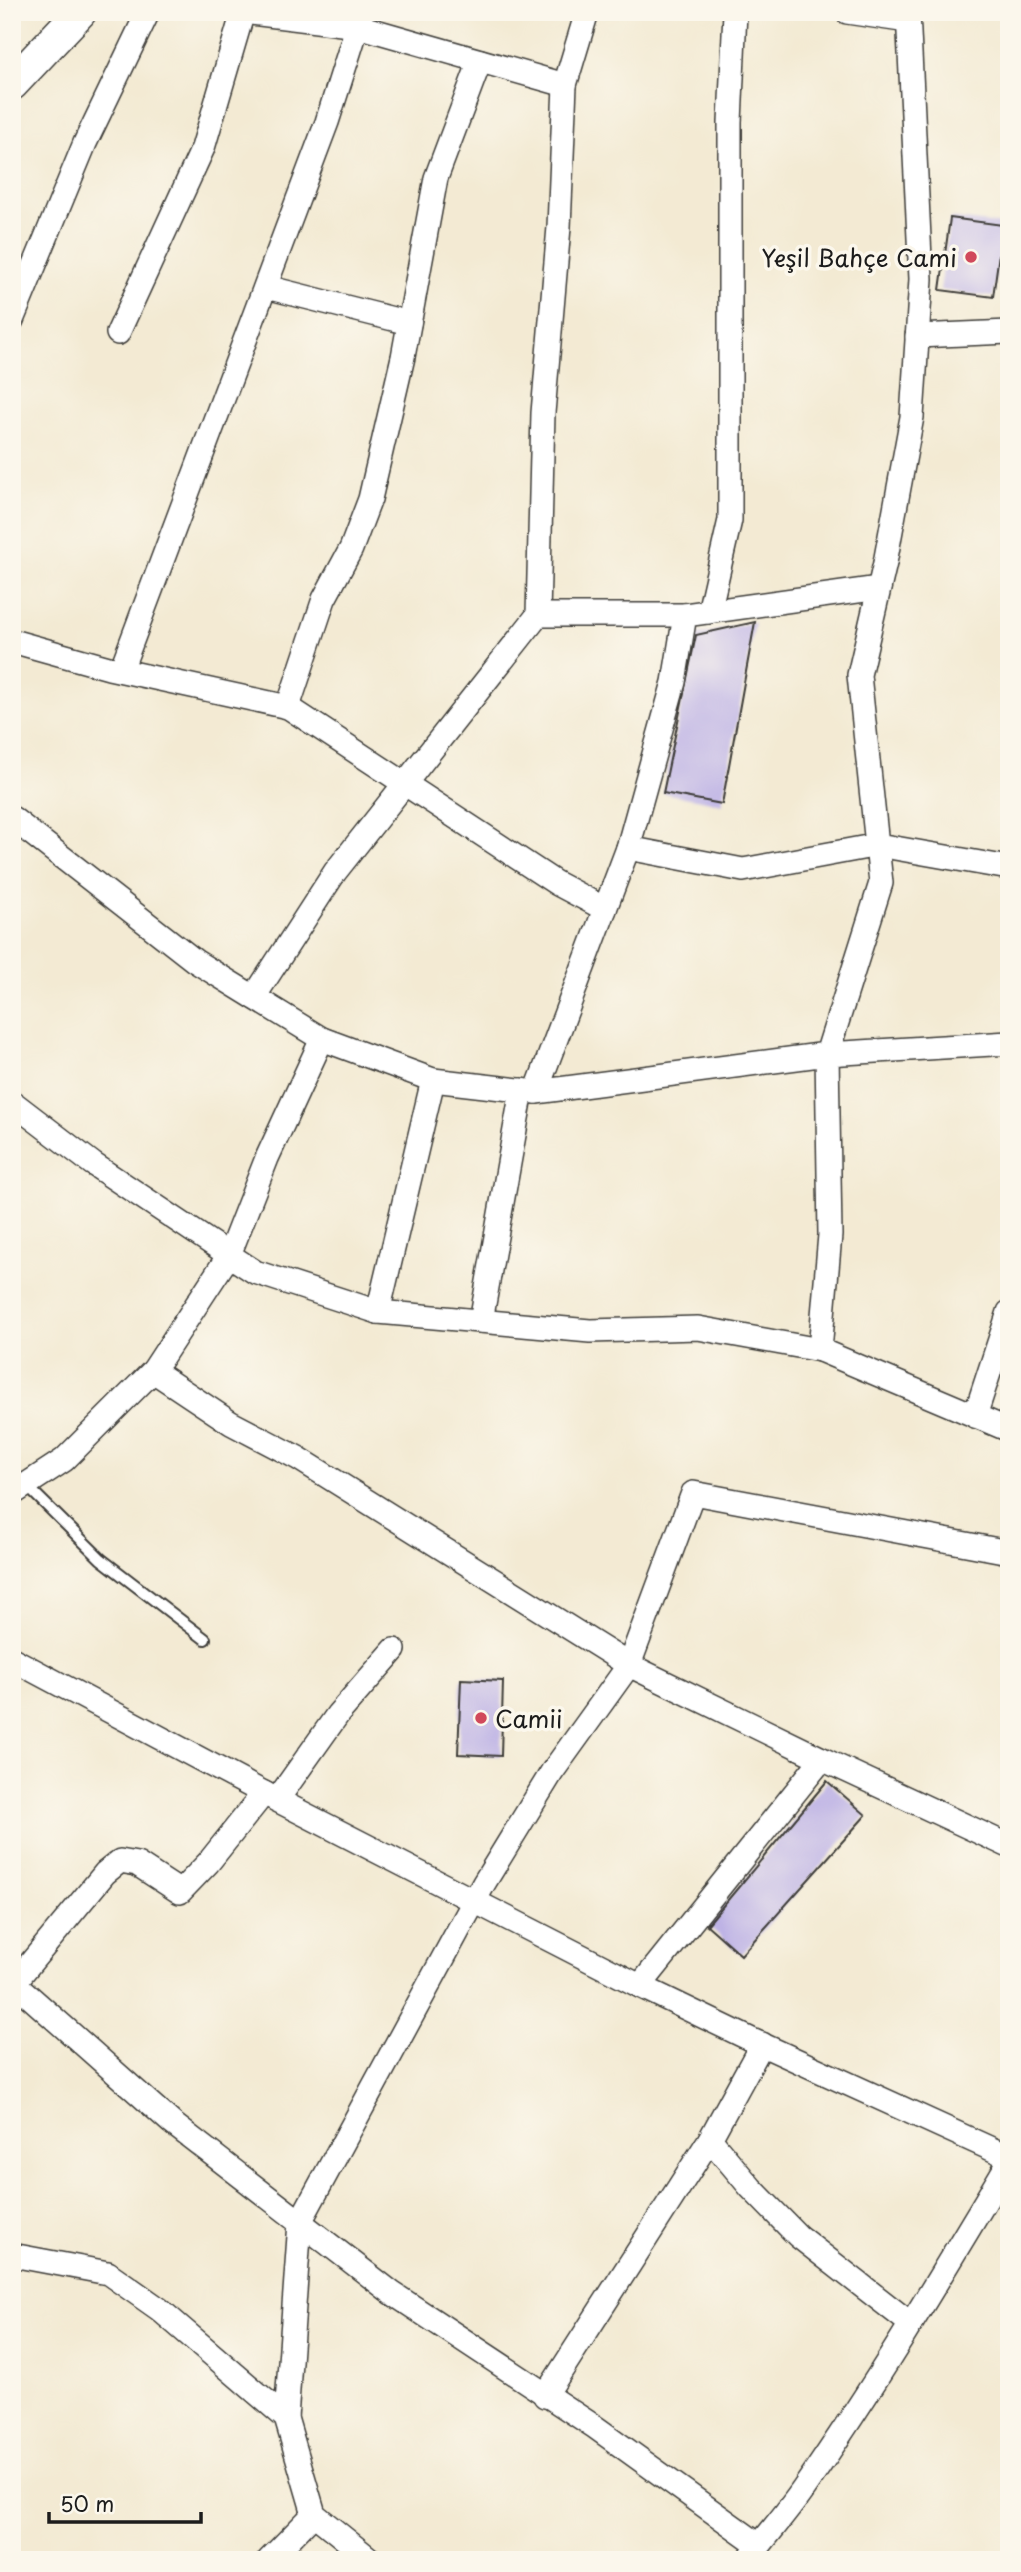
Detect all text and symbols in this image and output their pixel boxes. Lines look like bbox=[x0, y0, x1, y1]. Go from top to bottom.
place label: Yeşil Bahçe Cami bbox=[761, 239, 957, 275]
marker: Yeşil Bahçe Cami bbox=[963, 249, 979, 265]
place label: Camii bbox=[495, 1700, 563, 1736]
marker: Camii bbox=[473, 1710, 489, 1726]
scale bar bbox=[49, 2481, 201, 2525]
text: 50 m bbox=[60, 2487, 114, 2519]

